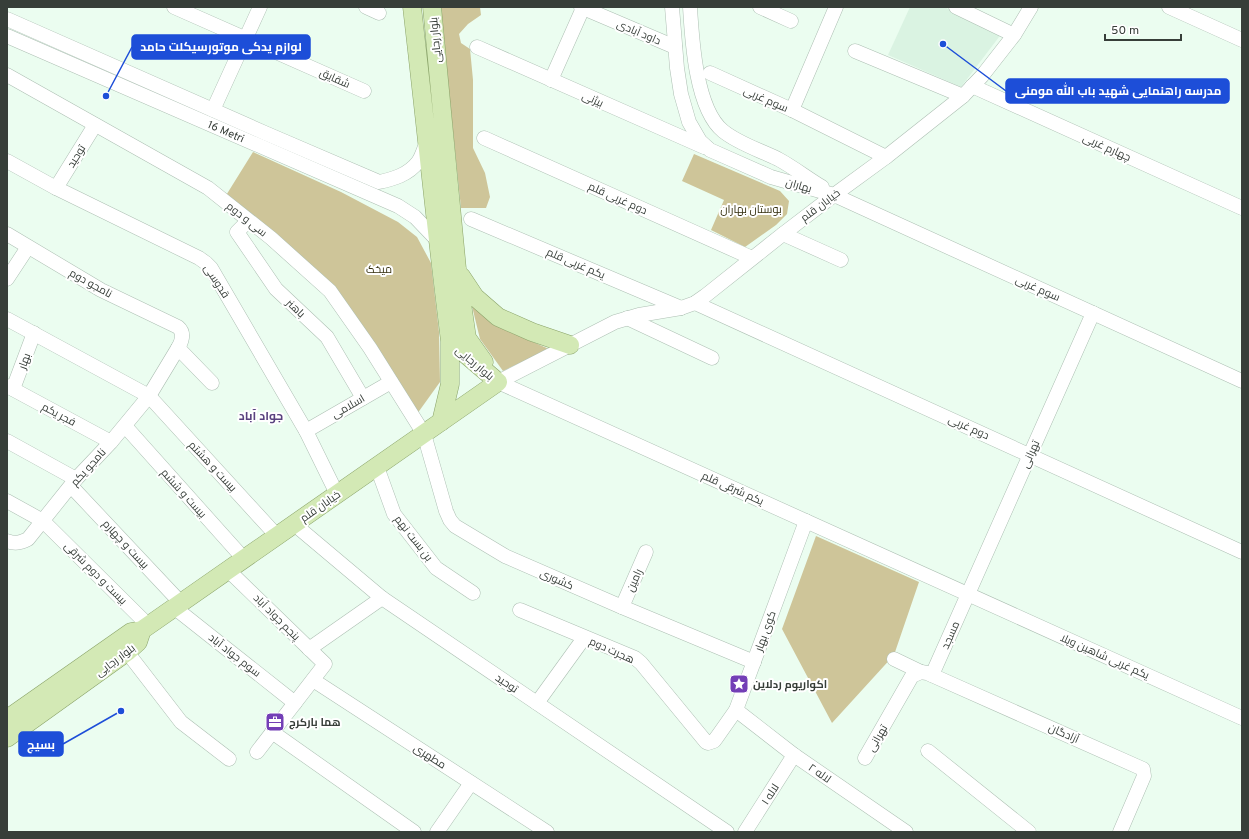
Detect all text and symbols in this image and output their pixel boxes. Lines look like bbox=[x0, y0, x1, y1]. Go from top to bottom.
street label: بلوار رجایی bbox=[427, 16, 445, 63]
scale bar bbox=[1105, 16, 1181, 42]
street label: داود آبادی bbox=[614, 17, 663, 48]
text: 50 m bbox=[1111, 23, 1139, 39]
callout: لوازم یدکی موتورسیکلت حامد bbox=[132, 35, 310, 59]
text: لوازم یدکی موتورسیکلت حامد bbox=[140, 40, 302, 56]
street label: شقایق bbox=[317, 66, 352, 92]
callout: مدرسه راهنمایی شهید باب الله مومنی bbox=[1006, 79, 1229, 103]
text: مدرسه راهنمایی شهید باب الله مومنی bbox=[1015, 82, 1221, 100]
street label: سوم غربی bbox=[741, 84, 790, 116]
street label: بیژنی bbox=[580, 89, 606, 111]
street label: 16 Metri bbox=[205, 118, 246, 146]
street label: چهارم غربی bbox=[1080, 131, 1133, 165]
street label: توحید bbox=[64, 142, 89, 171]
street label: بهاران bbox=[784, 176, 814, 196]
street label: دوم غربی قلم bbox=[586, 180, 649, 218]
street label: خیابان قلم bbox=[798, 186, 843, 225]
street label: سی و دوم bbox=[223, 199, 270, 240]
park label: بوستان بهاران bbox=[720, 203, 782, 217]
street label: یکم غربی قلم bbox=[544, 245, 607, 283]
street label: قدوسی bbox=[200, 262, 232, 301]
park label: میخک bbox=[366, 263, 392, 277]
street label: نامجو دوم bbox=[67, 266, 115, 301]
street label: سوم غربی bbox=[1013, 273, 1062, 305]
street label: باهنر bbox=[282, 296, 308, 321]
street label: بلوار رجایی bbox=[452, 344, 497, 384]
street label: بهار bbox=[15, 351, 34, 372]
street label: اسلامی bbox=[329, 392, 368, 422]
street label: فجر یکم bbox=[39, 400, 78, 430]
district label: جواد آباد bbox=[239, 409, 283, 425]
street label: دوم غربی bbox=[946, 413, 991, 443]
street label: بیست و هشتم bbox=[185, 438, 239, 495]
street label: تهرانی bbox=[1019, 438, 1043, 471]
street label: نامجو یکم bbox=[68, 446, 109, 490]
street label: بیست و ششم bbox=[157, 466, 209, 521]
street label: یکم شرقی قلم bbox=[699, 469, 766, 509]
street label: خیابان قلم bbox=[298, 488, 343, 526]
street label: بن بست نهم bbox=[391, 513, 436, 564]
street label: بیست و چهارم bbox=[99, 517, 152, 572]
street label: بیست و دوم شرقی bbox=[61, 539, 130, 608]
street label: کشوری bbox=[538, 566, 576, 594]
street label: رامین bbox=[624, 567, 646, 594]
street label: پنجم جواد آباد bbox=[250, 591, 303, 644]
street label: کوی بهار bbox=[752, 609, 780, 654]
street label: مسجد bbox=[939, 619, 963, 652]
street label: سوم جواد آباد bbox=[205, 631, 263, 681]
street label: یکم غربی شاهین ویلا bbox=[1058, 631, 1151, 683]
street label: هجرت دوم bbox=[587, 635, 636, 667]
street label: بلوار رجایی bbox=[93, 641, 138, 680]
street label: توحید bbox=[492, 671, 521, 697]
place icon: اکواریوم ردلاین bbox=[728, 673, 750, 695]
place label: اکواریوم ردلاین bbox=[753, 678, 827, 692]
office icon: هما بارکرج bbox=[264, 711, 286, 733]
place label: هما بارکرج bbox=[289, 716, 341, 730]
street label: آزادگان bbox=[1046, 721, 1081, 747]
street label: تهرانی bbox=[865, 722, 891, 755]
callout: بسیج bbox=[19, 732, 63, 756]
text: بسیج bbox=[27, 738, 55, 754]
street label: مطهری bbox=[411, 741, 448, 772]
street label: لاله ۲ bbox=[805, 761, 834, 787]
street label: لاله ۱ bbox=[759, 781, 783, 808]

